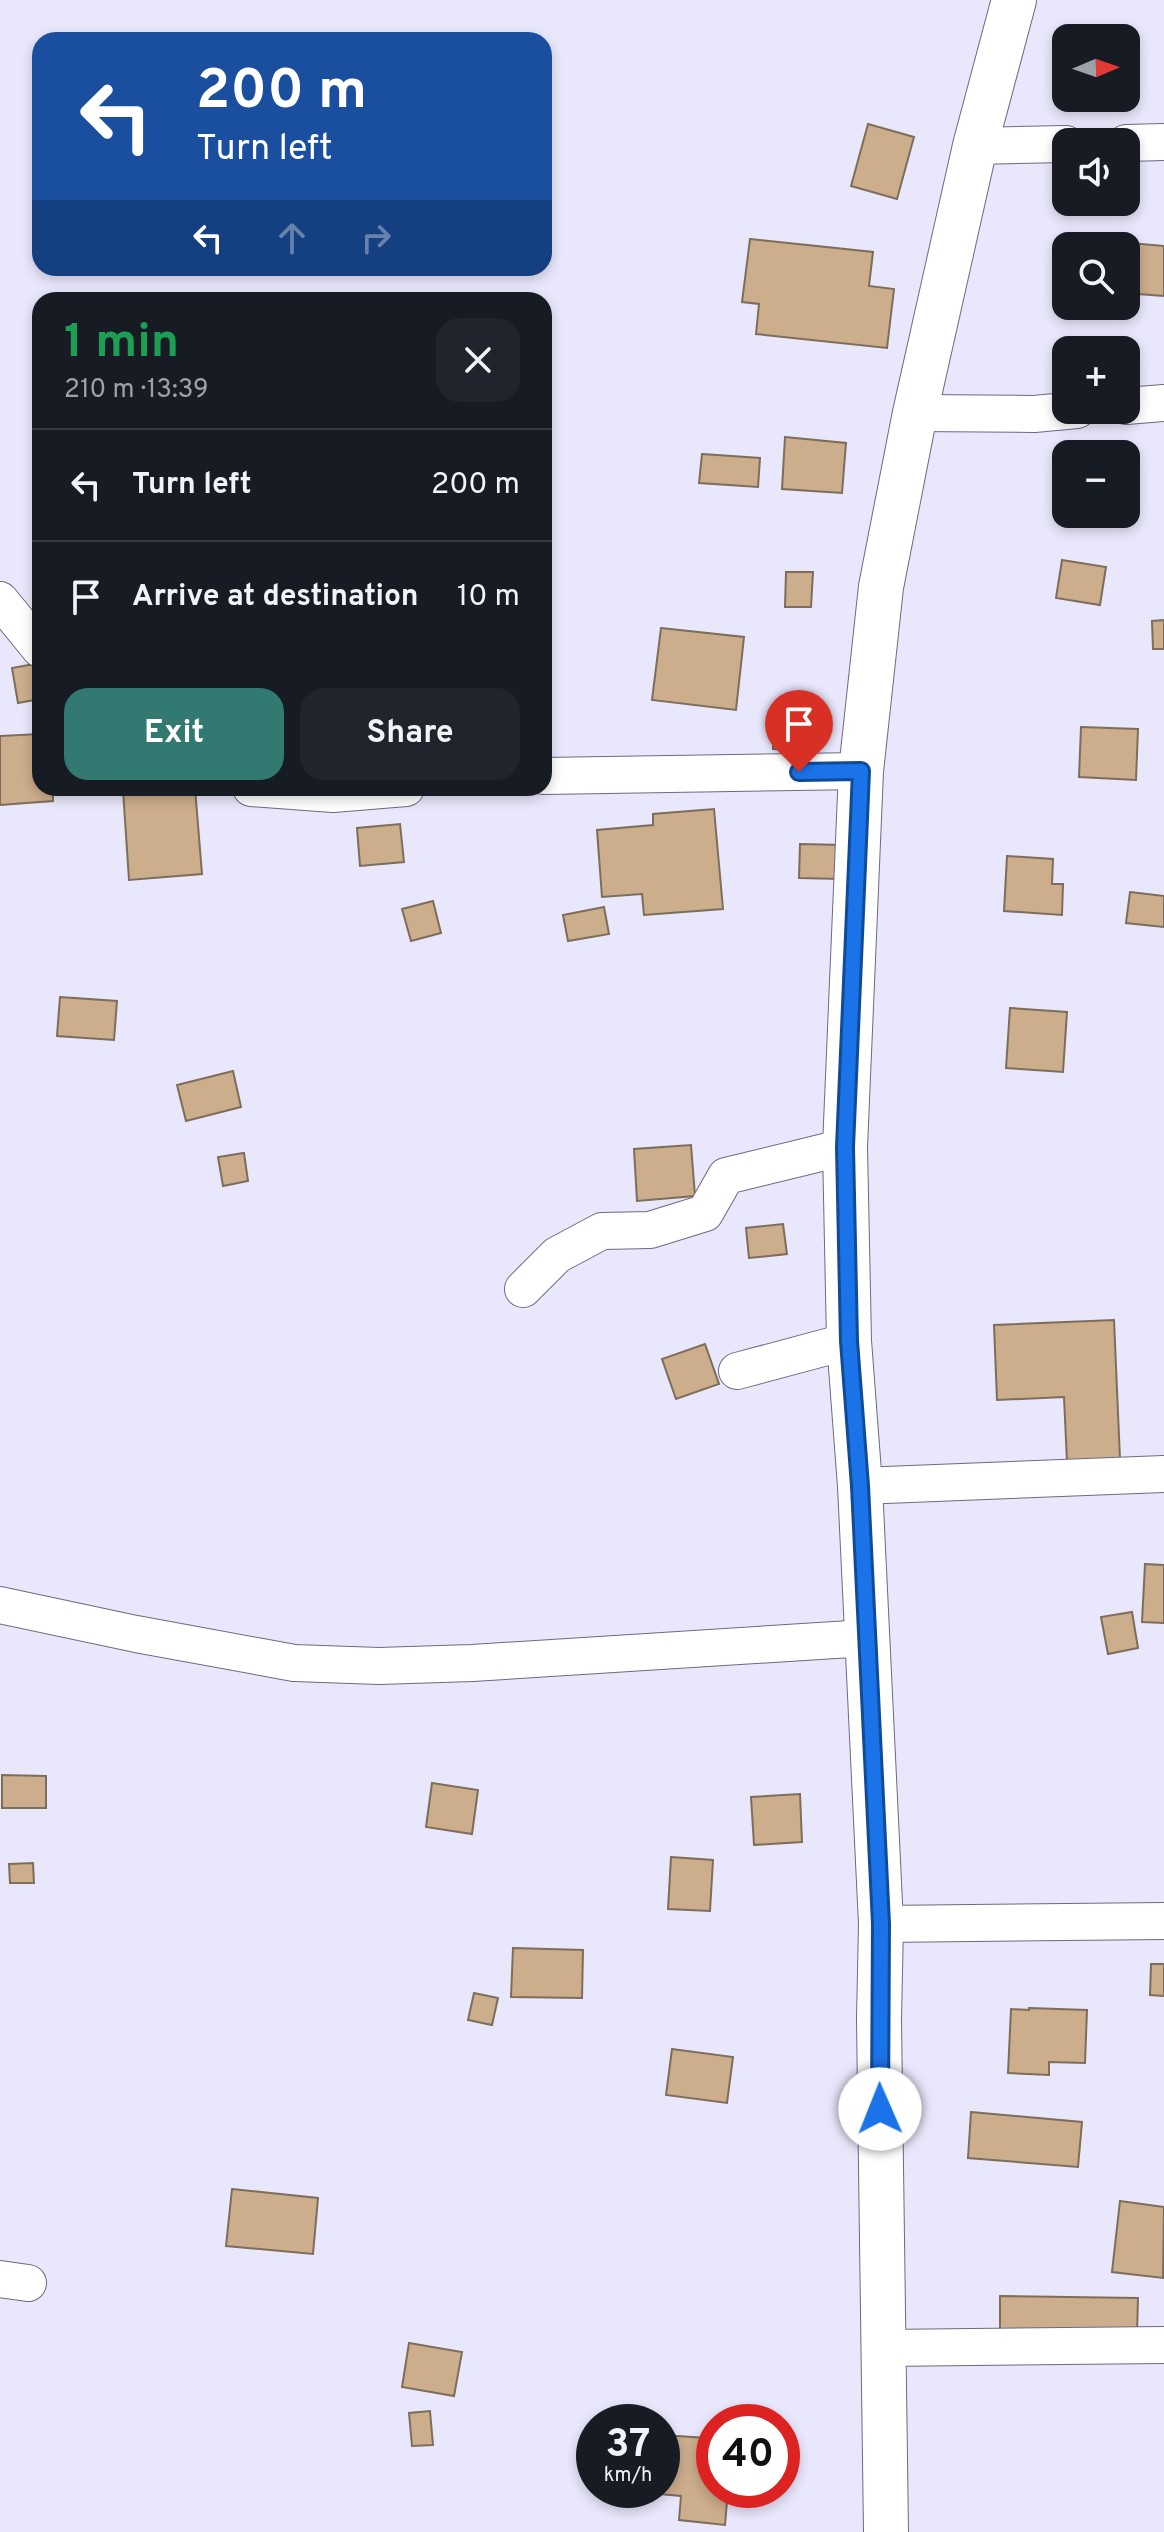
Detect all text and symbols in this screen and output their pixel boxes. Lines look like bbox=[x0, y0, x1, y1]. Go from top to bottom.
north arrow bbox=[1052, 24, 1140, 112]
map controls bbox=[1052, 24, 1140, 528]
text: 200 m bbox=[196, 58, 367, 128]
icon: left bbox=[64, 64, 168, 168]
text: Turn left bbox=[196, 127, 333, 173]
button: sound bbox=[1052, 128, 1140, 216]
icon: left bbox=[186, 216, 230, 260]
icon: ahead bbox=[270, 216, 314, 260]
icon: right bbox=[354, 216, 398, 260]
button: search bbox=[1052, 232, 1140, 320]
text: 1 min bbox=[64, 314, 179, 374]
button: close bbox=[436, 318, 520, 402]
button: + bbox=[1052, 336, 1140, 424]
text: 210 m · 13:39 bbox=[64, 374, 209, 407]
button: − bbox=[1052, 440, 1140, 528]
icon: left bbox=[64, 463, 108, 507]
text: Turn left bbox=[132, 467, 252, 504]
text: 200 m bbox=[431, 467, 520, 504]
icon: arrive bbox=[64, 575, 108, 619]
text: Arrive at destination bbox=[132, 579, 418, 616]
text: 10 m bbox=[457, 579, 520, 616]
button: Exit bbox=[64, 688, 284, 780]
button: Share bbox=[300, 688, 520, 780]
pin bbox=[765, 690, 833, 772]
icon: arrive bbox=[777, 702, 821, 746]
position arrow bbox=[838, 2067, 922, 2151]
speed limit sign: 40 bbox=[696, 2404, 800, 2508]
text: 37 bbox=[606, 2421, 650, 2471]
text: km/h bbox=[604, 2463, 652, 2489]

